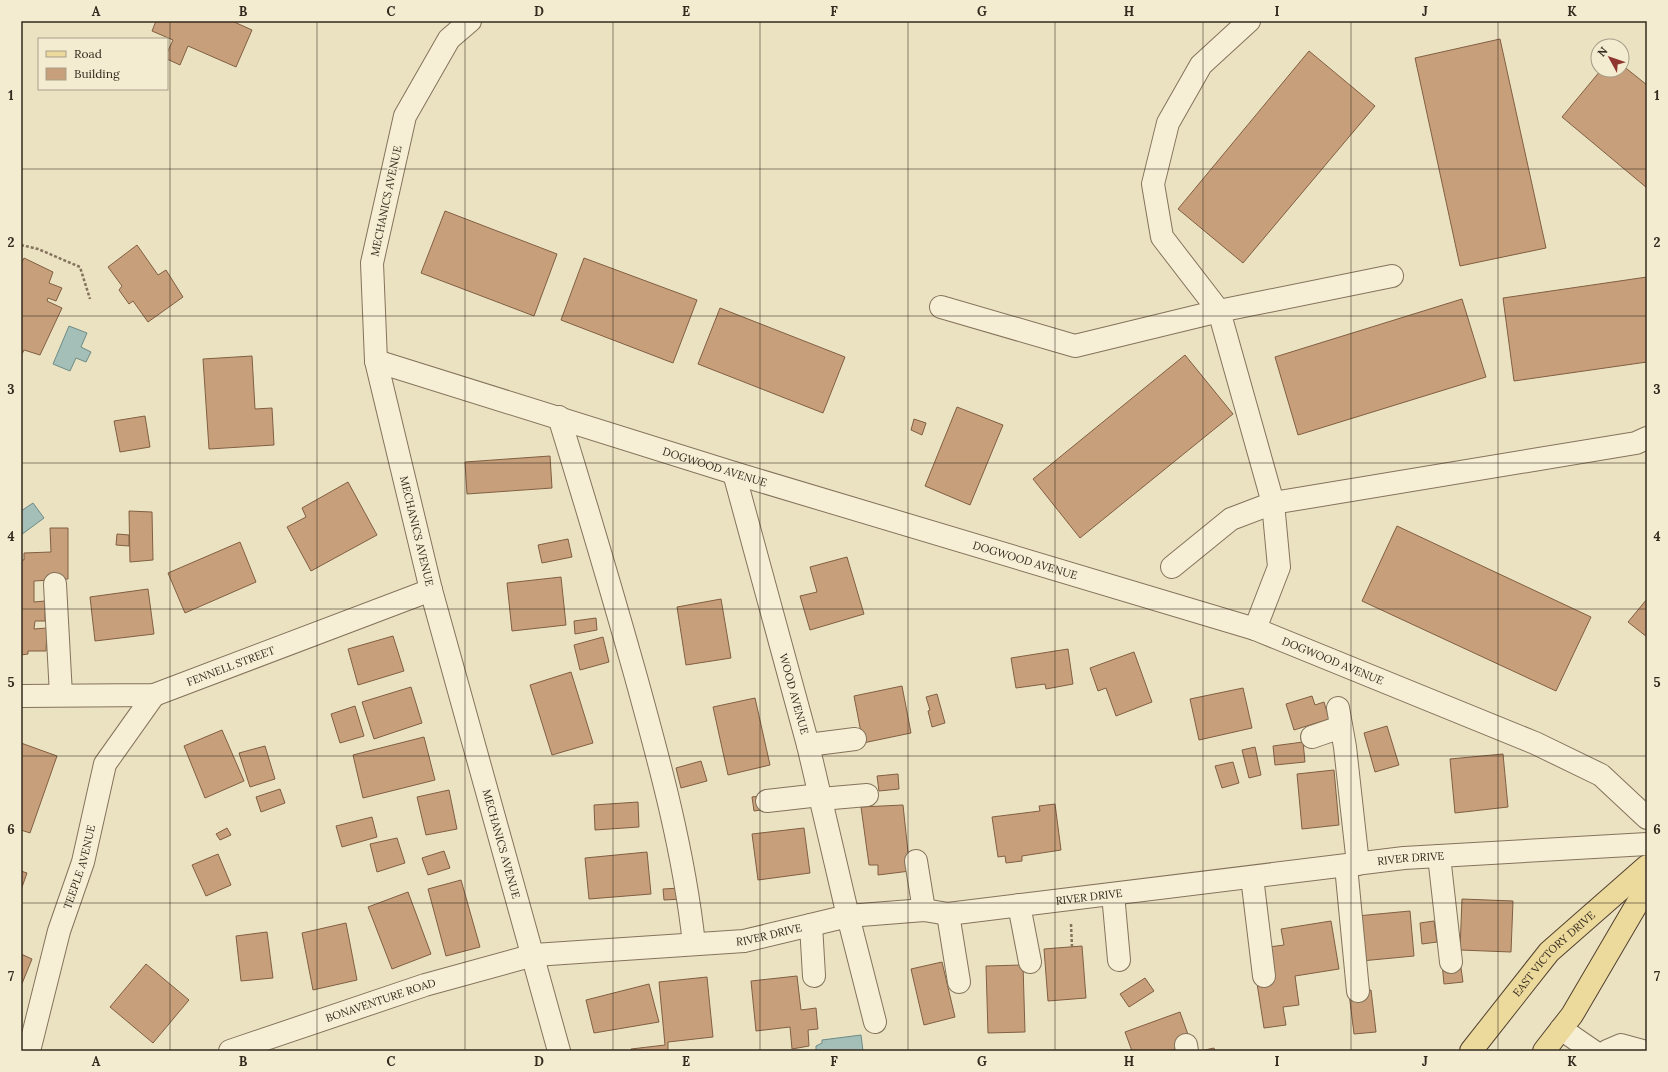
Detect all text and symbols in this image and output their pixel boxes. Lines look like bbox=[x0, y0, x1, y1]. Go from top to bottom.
text: A bbox=[92, 3, 101, 20]
text: B bbox=[239, 3, 248, 20]
text: C bbox=[387, 3, 396, 20]
text: D bbox=[534, 3, 544, 20]
text: E bbox=[682, 3, 690, 20]
text: F bbox=[830, 3, 838, 20]
text: G bbox=[977, 3, 987, 20]
text: H bbox=[1124, 3, 1134, 20]
text: I bbox=[1274, 3, 1280, 20]
text: J bbox=[1422, 3, 1428, 20]
text: K bbox=[1567, 3, 1577, 20]
legend bbox=[38, 38, 168, 90]
north arrow bbox=[1590, 38, 1630, 78]
text: N bbox=[1594, 43, 1611, 59]
text: Road bbox=[74, 46, 102, 61]
text: Building bbox=[74, 66, 120, 81]
text: 1 bbox=[8, 87, 14, 104]
text: 1 bbox=[1654, 87, 1660, 104]
street label: MECHANICS AVENUE bbox=[367, 144, 405, 258]
text: 2 bbox=[8, 234, 15, 251]
text: 2 bbox=[1654, 234, 1661, 251]
text: 3 bbox=[7, 381, 15, 398]
text: 3 bbox=[1653, 381, 1661, 398]
street label: DOGWOOD AVENUE bbox=[661, 444, 769, 490]
street label: MECHANICS AVENUE bbox=[397, 475, 437, 588]
text: 4 bbox=[7, 528, 15, 545]
text: 4 bbox=[1653, 528, 1661, 545]
street label: DOGWOOD AVENUE bbox=[971, 538, 1079, 582]
street label: DOGWOOD AVENUE bbox=[1280, 634, 1386, 688]
street label: FENNELL STREET bbox=[185, 643, 277, 689]
street label: WOOD AVENUE bbox=[776, 652, 812, 736]
text: 5 bbox=[7, 674, 15, 691]
text: 5 bbox=[1653, 674, 1661, 691]
street label: MECHANICS AVENUE bbox=[480, 787, 523, 900]
text: 6 bbox=[7, 821, 15, 838]
text: 6 bbox=[1653, 821, 1661, 838]
street label: TEEPLE AVENUE bbox=[60, 823, 98, 911]
street label: RIVER DRIVE bbox=[1376, 849, 1445, 868]
street label: RIVER DRIVE bbox=[1055, 886, 1123, 908]
street label: EAST VICTORY DRIVE bbox=[1510, 908, 1598, 999]
street label: RIVER DRIVE bbox=[736, 920, 803, 949]
text: 7 bbox=[8, 968, 14, 985]
text: 7 bbox=[1654, 968, 1660, 985]
street label: BONAVENTURE ROAD bbox=[324, 975, 437, 1025]
text: A bbox=[92, 1053, 101, 1070]
text: B bbox=[239, 1053, 248, 1070]
text: C bbox=[387, 1053, 396, 1070]
text: D bbox=[534, 1053, 544, 1070]
text: E bbox=[682, 1053, 690, 1070]
text: F bbox=[830, 1053, 838, 1070]
text: G bbox=[977, 1053, 987, 1070]
text: H bbox=[1124, 1053, 1134, 1070]
text: I bbox=[1274, 1053, 1280, 1070]
text: J bbox=[1422, 1053, 1428, 1070]
text: K bbox=[1567, 1053, 1577, 1070]

